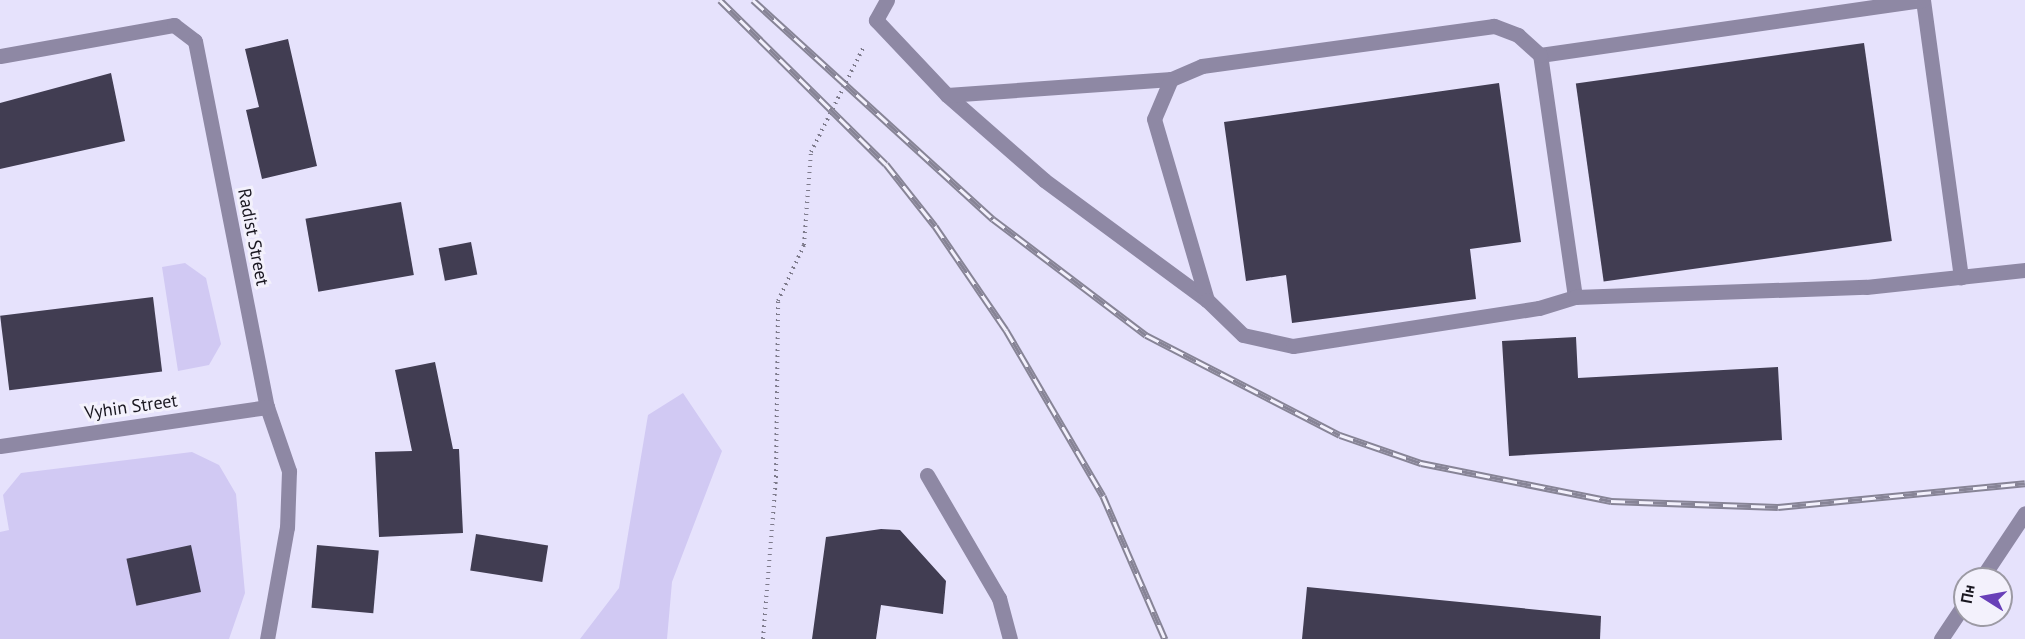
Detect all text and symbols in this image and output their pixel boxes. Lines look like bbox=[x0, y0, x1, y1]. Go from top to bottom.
street label: Radist Street bbox=[233, 187, 273, 287]
street label: Vyhin Street bbox=[83, 390, 179, 424]
north arrow bbox=[1953, 567, 2013, 627]
text: Пн bbox=[1956, 583, 1979, 605]

